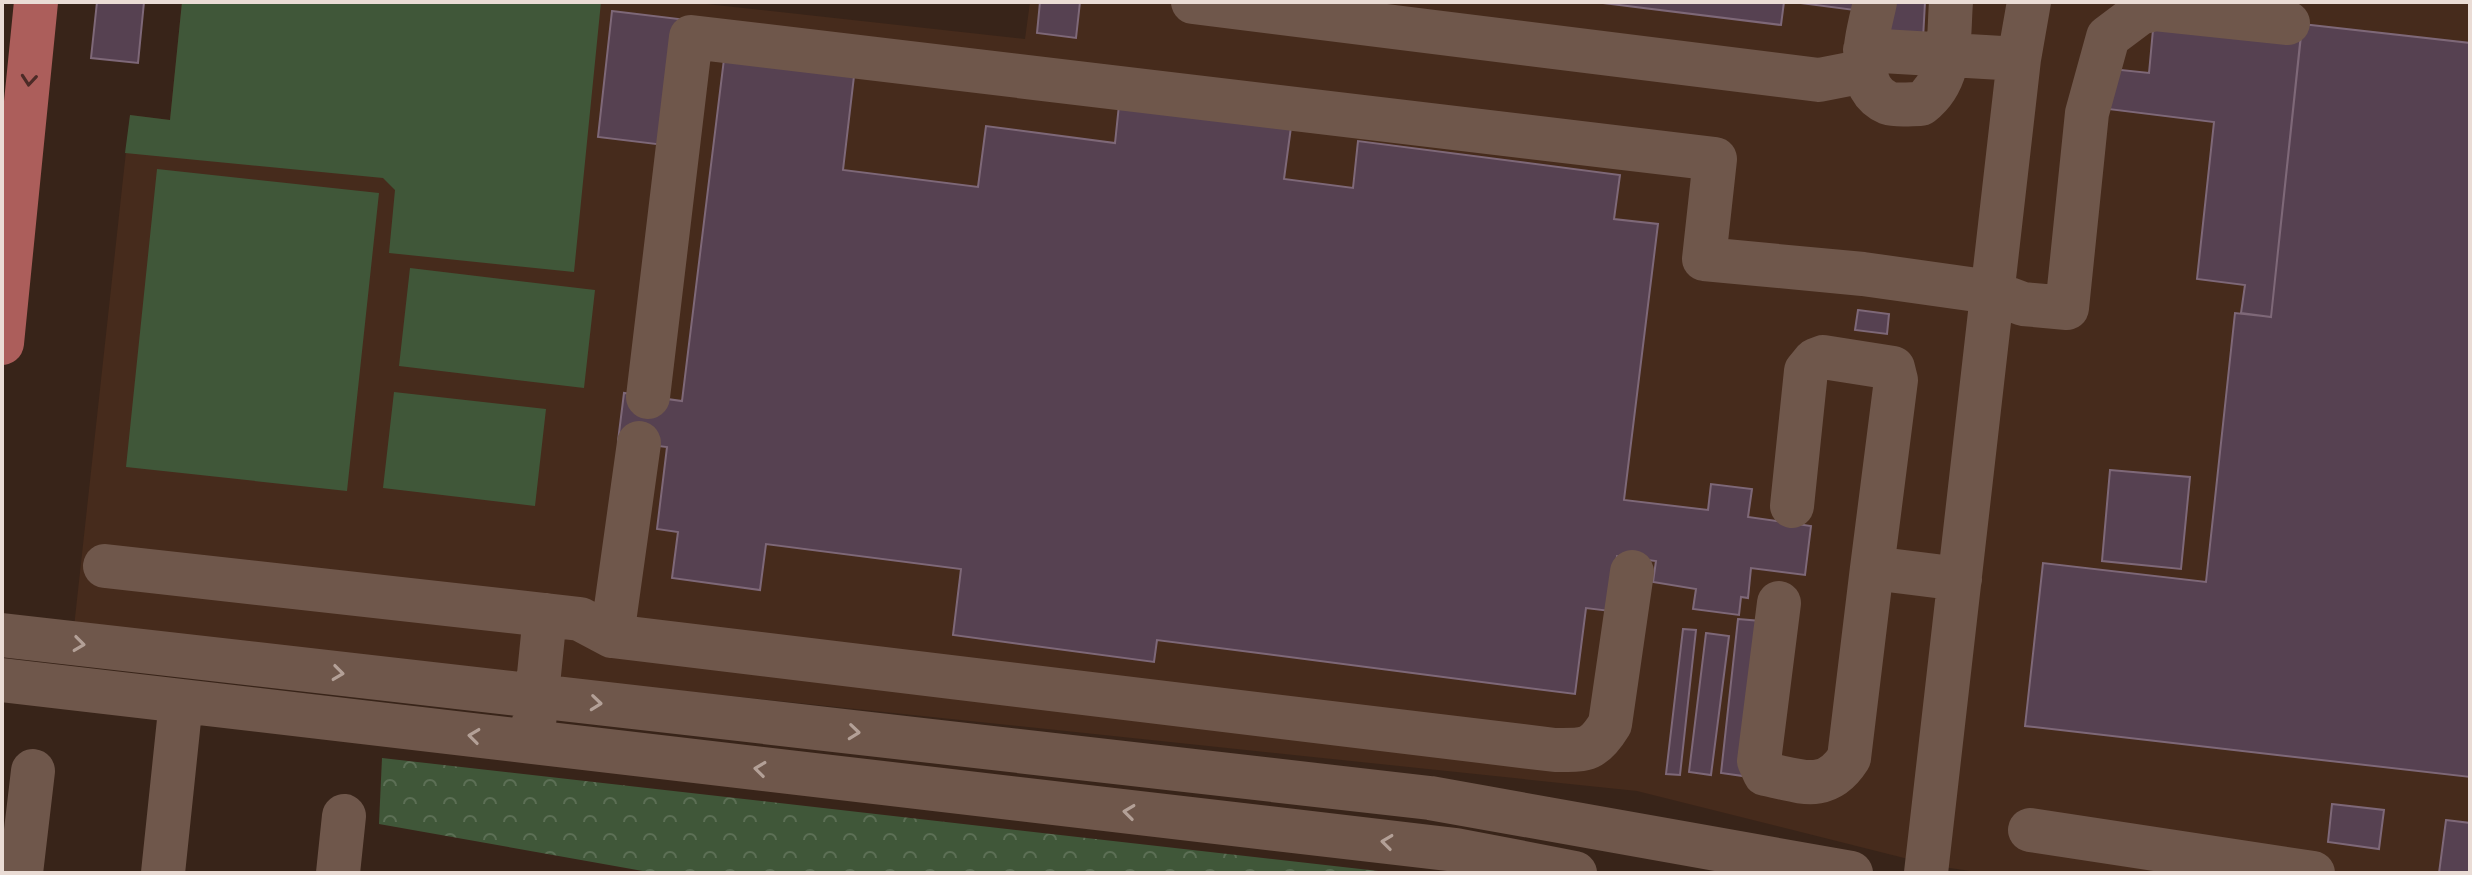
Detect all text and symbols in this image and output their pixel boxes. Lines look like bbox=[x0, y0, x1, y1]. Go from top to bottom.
one-way arrow bbox=[21, 74, 38, 87]
one-way arrow bbox=[73, 635, 86, 652]
one-way arrow bbox=[331, 664, 345, 681]
one-way arrow bbox=[590, 694, 603, 711]
one-way arrow bbox=[848, 723, 861, 740]
one-way arrow bbox=[467, 727, 480, 744]
one-way arrow bbox=[753, 760, 766, 777]
one-way arrow bbox=[1122, 803, 1135, 820]
one-way arrow bbox=[1380, 833, 1393, 850]

